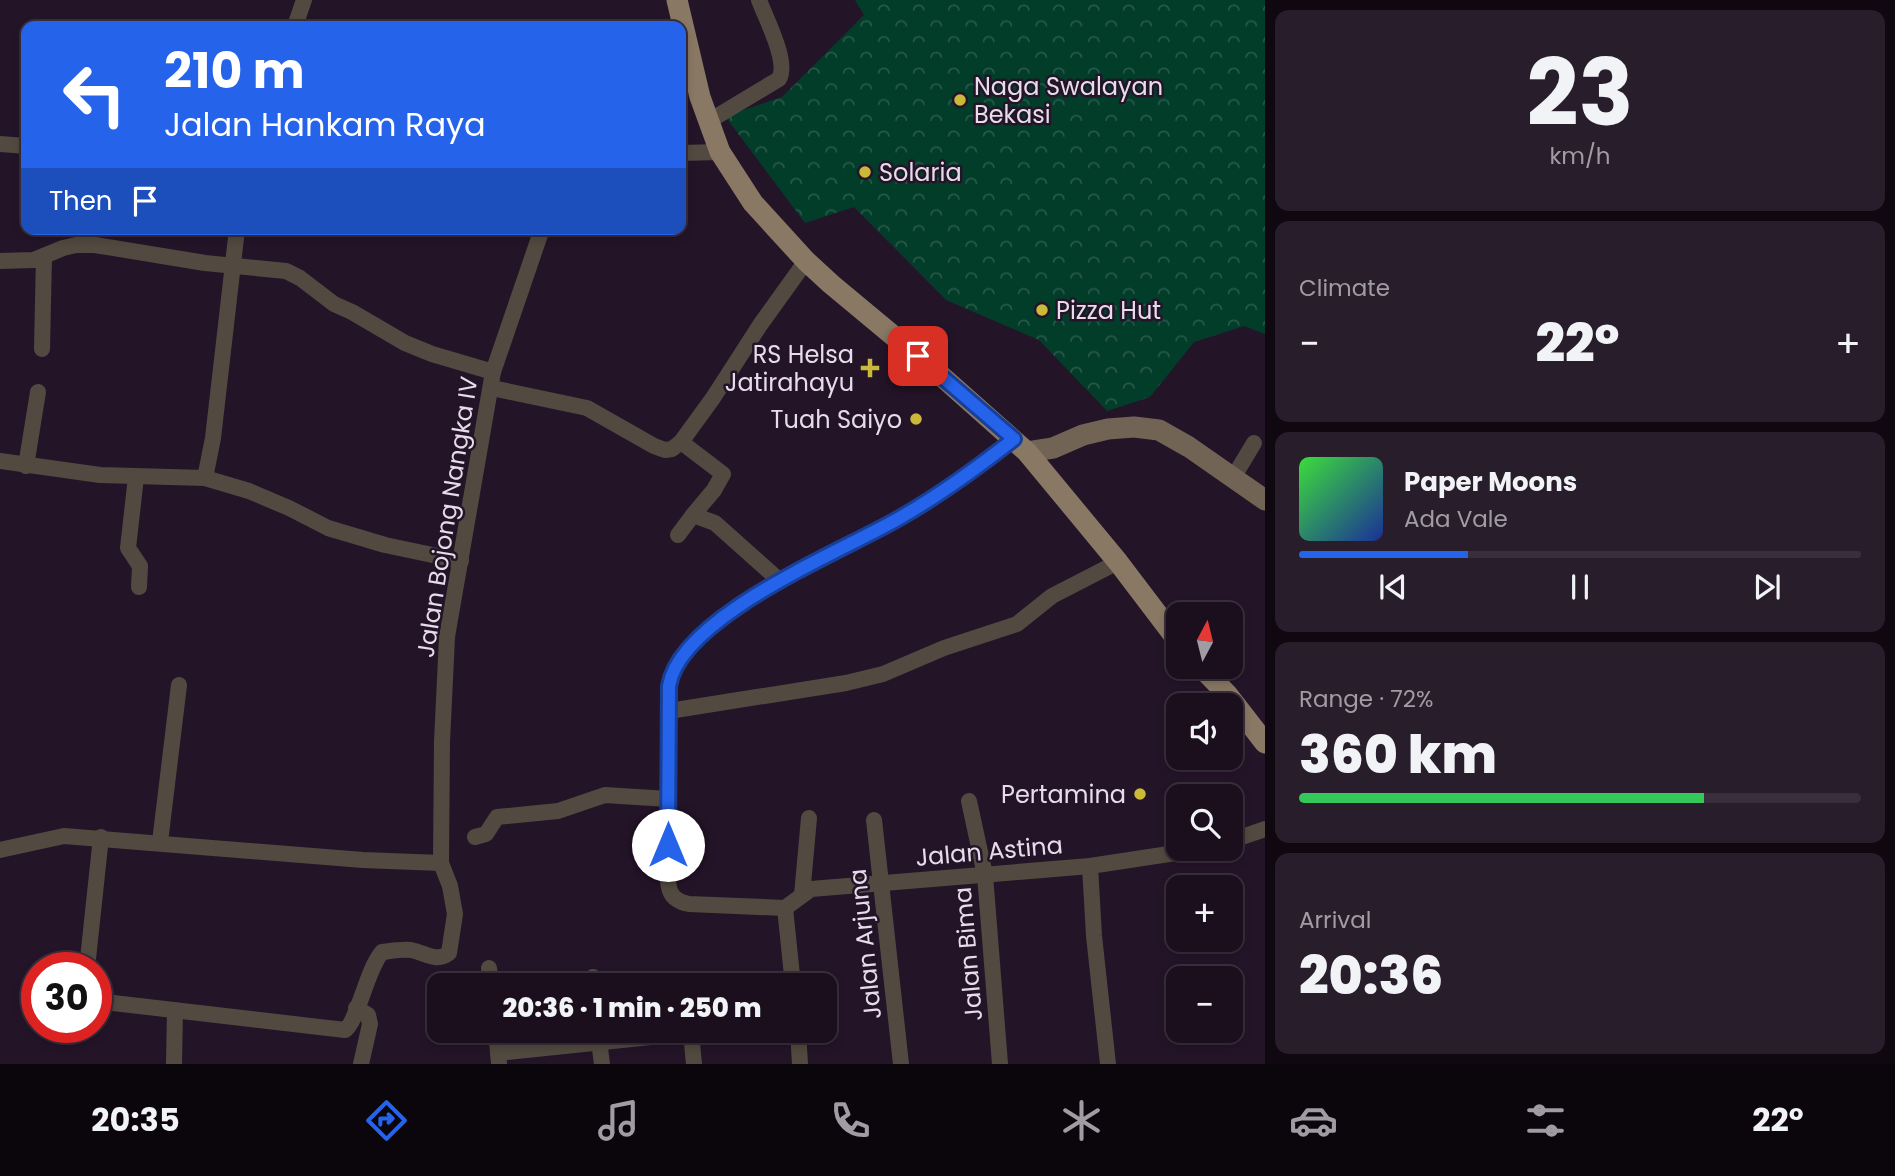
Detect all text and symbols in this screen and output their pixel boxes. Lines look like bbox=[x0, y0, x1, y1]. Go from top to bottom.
text: 23 bbox=[1526, 29, 1634, 157]
text: 210 m bbox=[164, 37, 305, 105]
icon: left bbox=[49, 49, 140, 140]
place label: Naga Swalayan Bekasi bbox=[974, 70, 1163, 131]
marker: Naga Swalayan Bekasi bbox=[952, 92, 968, 108]
text: Jalan Hankam Raya bbox=[164, 102, 486, 147]
text: km/h bbox=[1549, 140, 1611, 172]
place label: Solaria bbox=[879, 156, 962, 189]
marker: Solaria bbox=[857, 164, 873, 180]
icon: arrive bbox=[126, 182, 164, 220]
text: Then bbox=[49, 183, 112, 219]
text: Climate bbox=[1299, 272, 1390, 304]
place label: Pizza Hut bbox=[1056, 294, 1161, 327]
marker: Pizza Hut bbox=[1034, 302, 1050, 318]
text: 22° bbox=[1535, 307, 1620, 380]
text: − bbox=[1299, 317, 1320, 370]
text: + bbox=[1835, 317, 1861, 370]
pin bbox=[888, 326, 948, 386]
icon: arrive bbox=[899, 337, 937, 375]
place label: RS Helsa Jatirahayu bbox=[725, 338, 854, 399]
marker: RS Helsa Jatirahayu bbox=[860, 358, 880, 378]
street label: Jalan Bojong Nangka IV bbox=[408, 374, 486, 660]
place label: Tuah Saiyo bbox=[771, 403, 902, 436]
marker: Tuah Saiyo bbox=[908, 411, 924, 427]
text: Paper Moons bbox=[1404, 464, 1577, 500]
text: Ada Vale bbox=[1404, 503, 1508, 535]
icon: previous bbox=[1374, 568, 1412, 606]
icon: pause bbox=[1561, 568, 1599, 606]
icon: next bbox=[1748, 568, 1786, 606]
north arrow bbox=[1166, 602, 1242, 679]
map controls bbox=[1166, 602, 1243, 1043]
text: Range · 72% bbox=[1299, 683, 1433, 715]
button: sound bbox=[1166, 693, 1243, 770]
text: 360 km bbox=[1299, 718, 1497, 791]
place label: Pertamina bbox=[1001, 778, 1126, 811]
button: search bbox=[1166, 784, 1243, 861]
marker: Pertamina bbox=[1132, 786, 1148, 802]
position arrow bbox=[631, 808, 705, 882]
street label: Jalan Astina bbox=[914, 828, 1064, 874]
street label: Jalan Arjuna bbox=[841, 867, 889, 1021]
button: + bbox=[1166, 875, 1243, 952]
street label: Jalan Bima bbox=[946, 886, 990, 1022]
text: Arrival bbox=[1299, 904, 1371, 936]
text: 20:36 bbox=[1299, 939, 1443, 1012]
speed limit sign: 30 bbox=[21, 952, 112, 1043]
button: − bbox=[1166, 966, 1243, 1043]
text: 20:36 · 1 min · 250 m bbox=[502, 990, 762, 1026]
icon: directions bbox=[362, 1096, 411, 1145]
icon: music bbox=[594, 1096, 643, 1145]
icon: phone bbox=[826, 1096, 875, 1145]
icon: climate bbox=[1057, 1096, 1106, 1145]
icon: car bbox=[1289, 1096, 1338, 1145]
icon: filters bbox=[1521, 1096, 1570, 1145]
text: 20:35 bbox=[91, 1097, 180, 1142]
text: 22° bbox=[1752, 1097, 1804, 1142]

